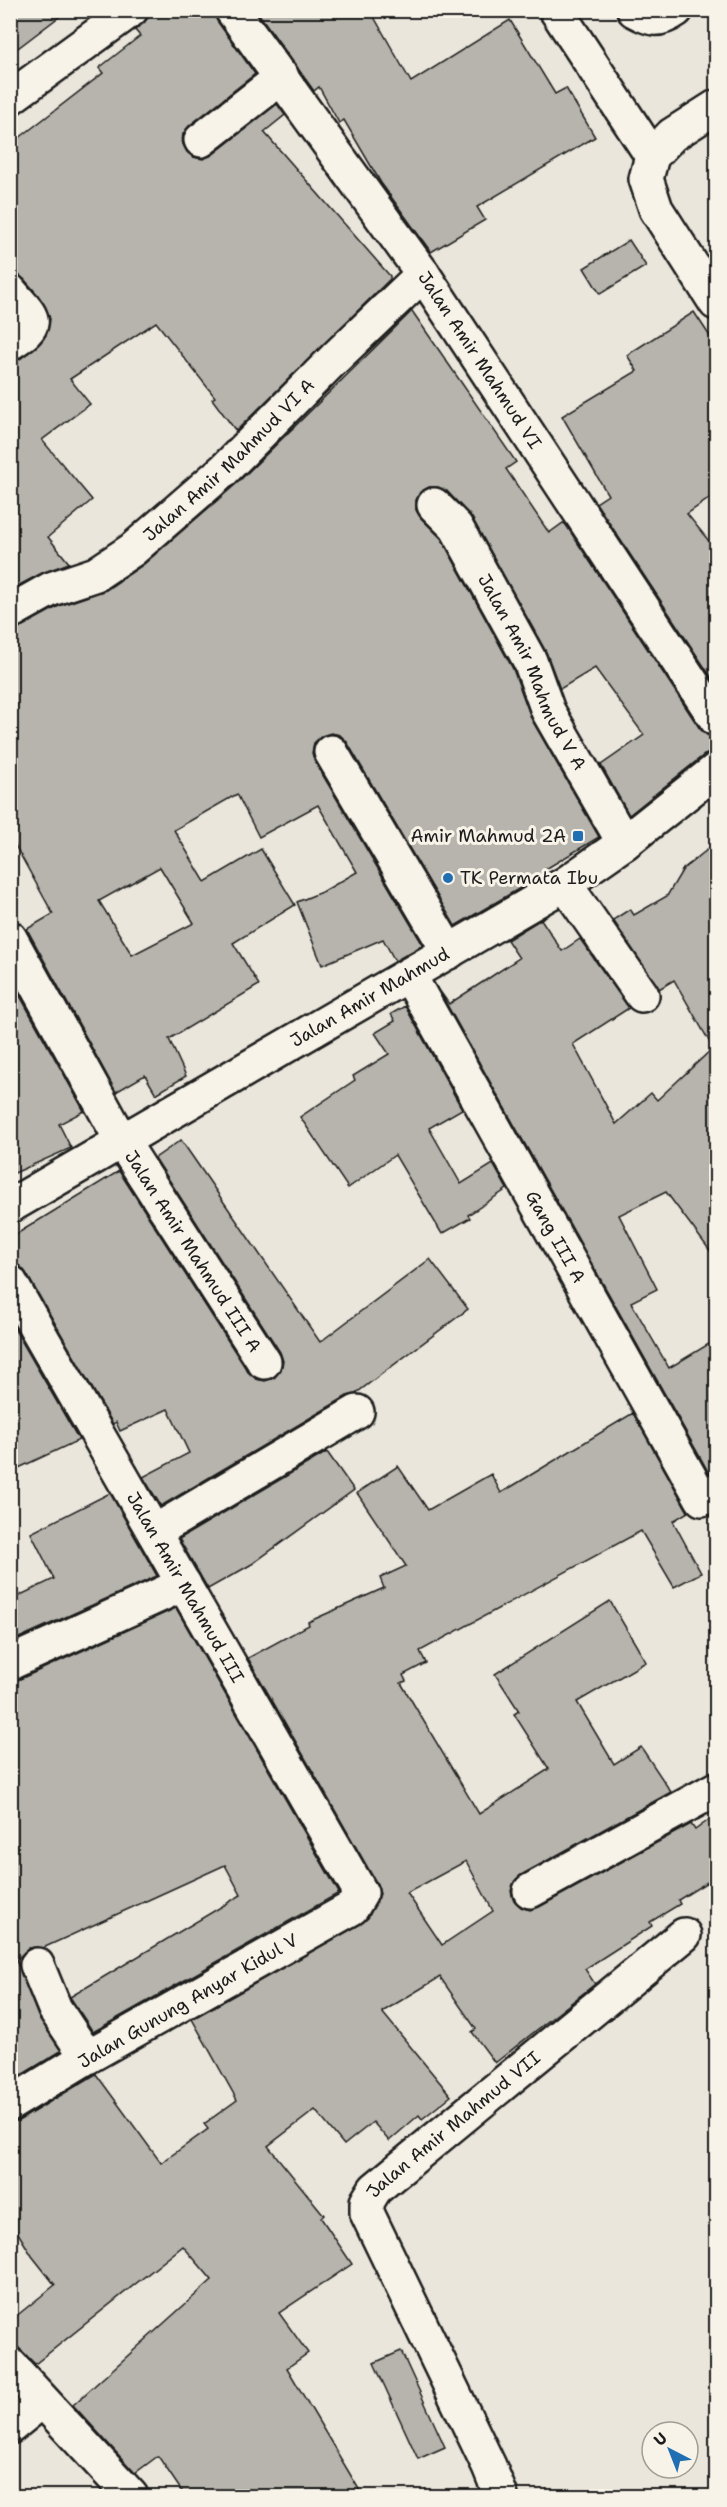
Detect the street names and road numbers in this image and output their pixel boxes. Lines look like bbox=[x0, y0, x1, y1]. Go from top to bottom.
street label: Jalan Amir Mahmud VI bbox=[412, 267, 547, 454]
street label: Jalan Amir Mahmud VI A bbox=[138, 373, 320, 547]
street label: Jalan Amir Mahmud V A bbox=[472, 569, 592, 775]
street label: Jalan Amir Mahmud bbox=[286, 942, 454, 1053]
street label: Jalan Amir Mahmud III A bbox=[119, 1146, 267, 1357]
street label: Gang III A bbox=[520, 1186, 591, 1287]
street label: Jalan Amir Mahmud III bbox=[121, 1487, 250, 1687]
street label: Jalan Gunung Anyar Kidul V bbox=[74, 1928, 302, 2074]
street label: Jalan Amir Mahmud VII bbox=[361, 2046, 545, 2202]

